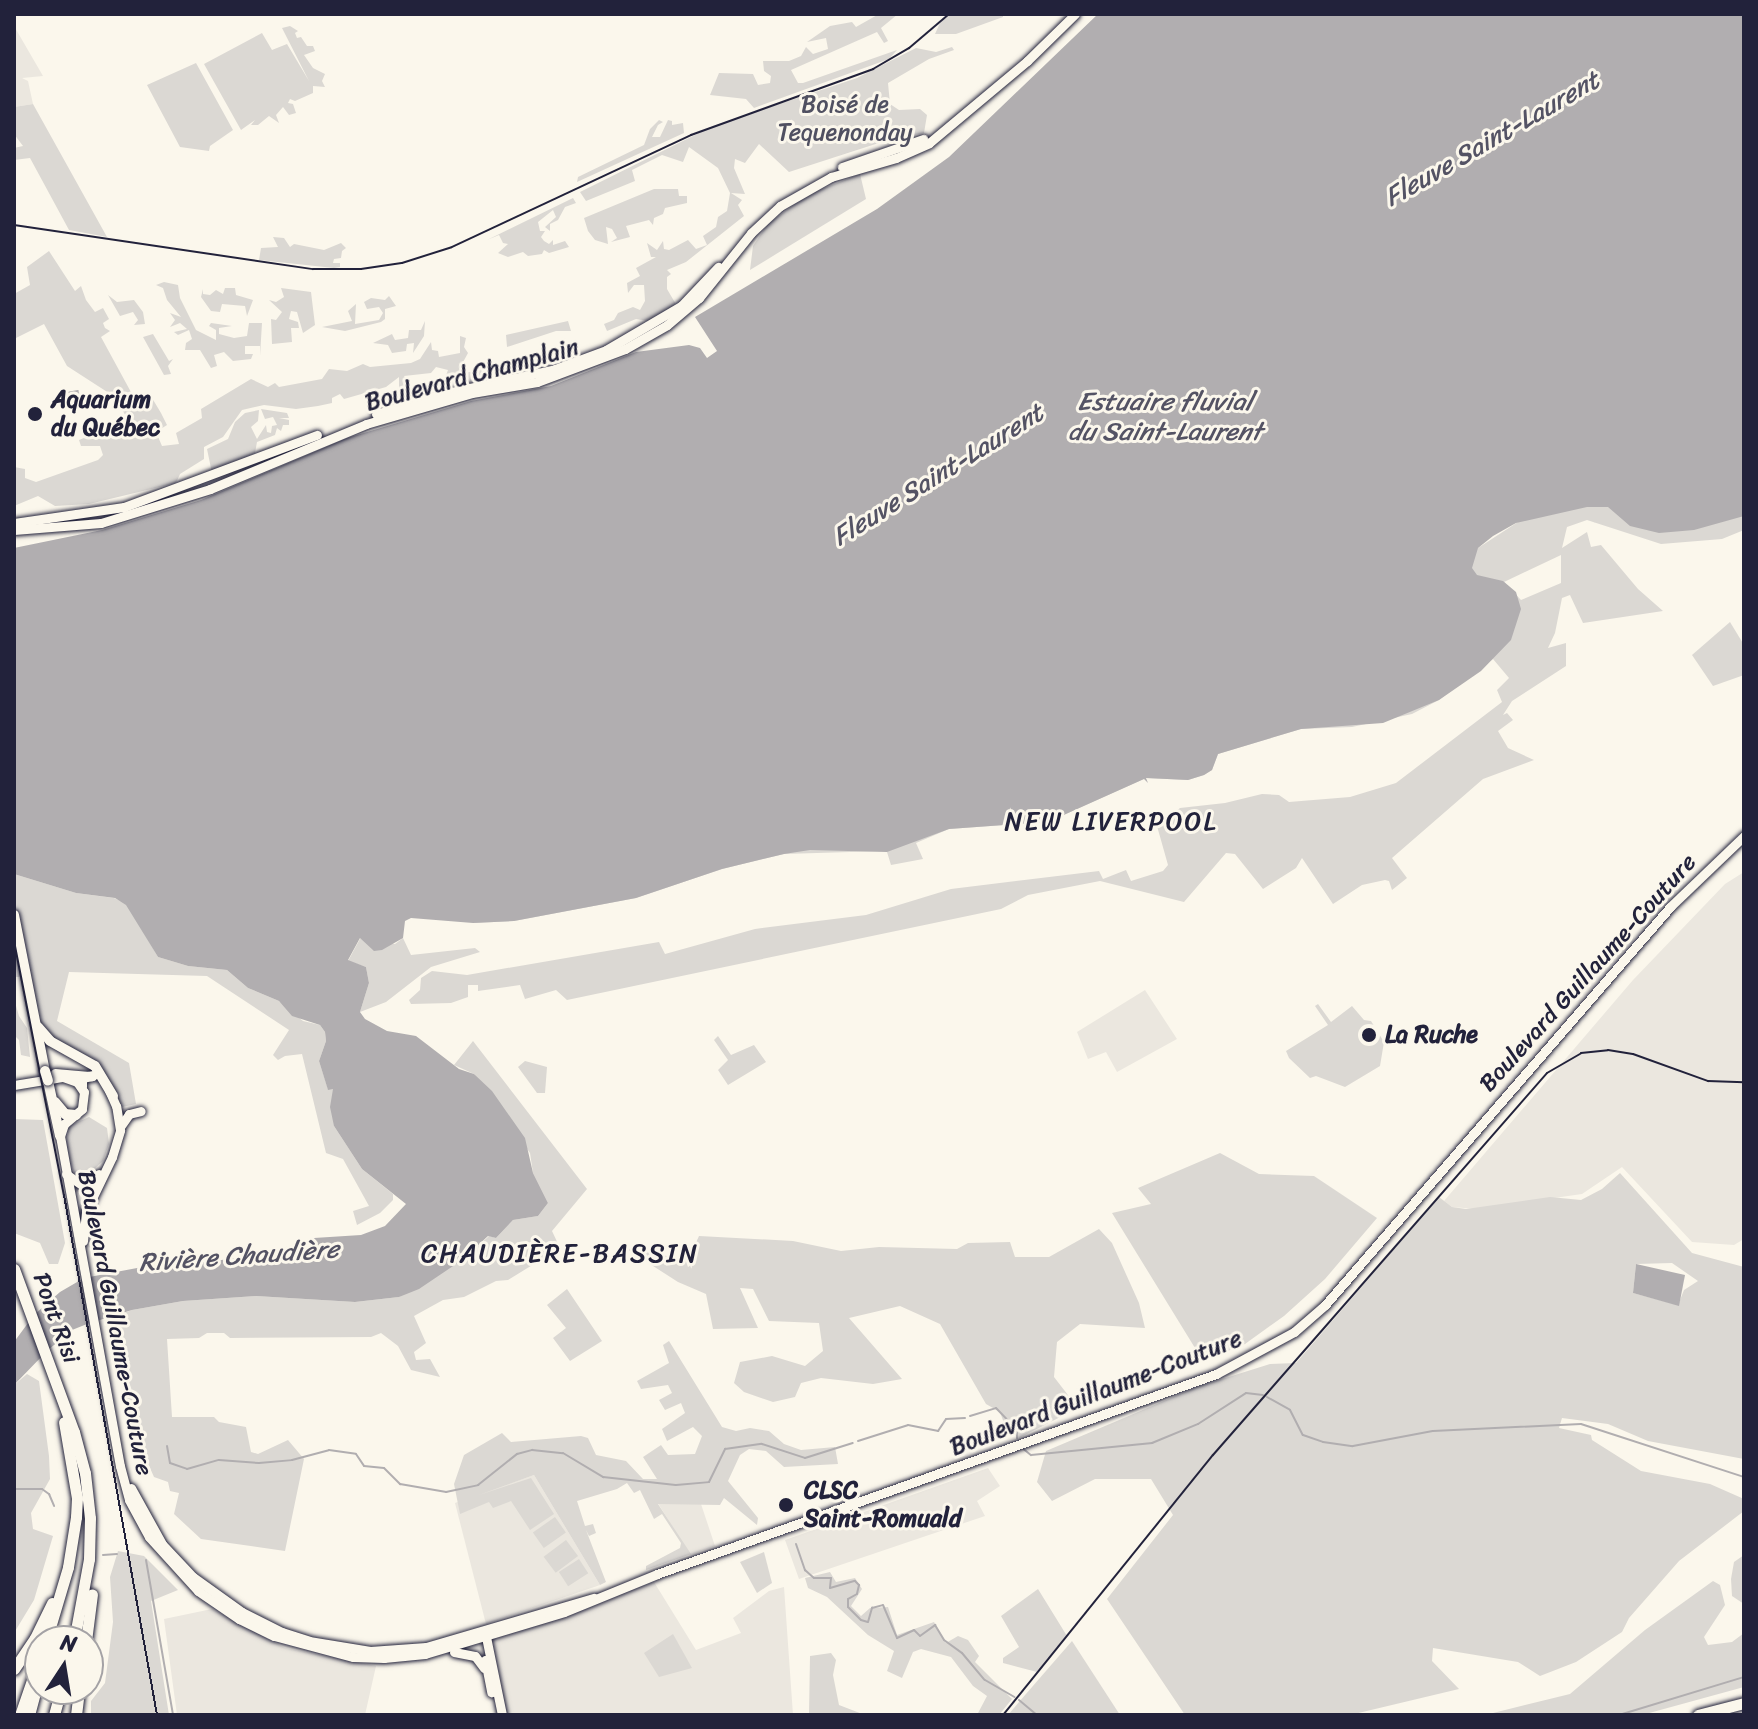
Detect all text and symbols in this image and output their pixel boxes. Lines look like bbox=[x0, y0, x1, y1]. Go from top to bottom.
water label: Fleuve Saint-Laurent bbox=[1379, 65, 1605, 213]
park label: Boisé de Tequenonday bbox=[778, 91, 912, 147]
street label: Boulevard Champlain bbox=[362, 333, 582, 417]
place label: Aquarium du Québec bbox=[51, 386, 161, 442]
water label: Estuaire fluvial du Saint-Laurent bbox=[1067, 386, 1263, 448]
water label: Fleuve Saint-Laurent bbox=[827, 397, 1049, 553]
marker: Aquarium du Québec bbox=[26, 405, 44, 423]
district label: NEW LIVERPOOL bbox=[1004, 806, 1218, 838]
street label: Boulevard Guillaume-Couture bbox=[1474, 848, 1702, 1098]
place label: La Ruche bbox=[1385, 1021, 1479, 1049]
marker: La Ruche bbox=[1360, 1026, 1378, 1044]
street label: Boulevard Guillaume-Couture bbox=[71, 1168, 159, 1478]
water label: Rivière Chaudière bbox=[138, 1233, 340, 1279]
district label: CHAUDIÈRE-BASSIN bbox=[424, 1238, 696, 1270]
street label: Pont Risi bbox=[26, 1268, 86, 1368]
street label: Boulevard Guillaume-Couture bbox=[946, 1324, 1246, 1462]
place label: CLSC Saint-Romuald bbox=[804, 1477, 962, 1533]
marker: CLSC Saint-Romuald bbox=[775, 1494, 797, 1516]
text: N bbox=[57, 1622, 80, 1664]
north arrow bbox=[24, 1625, 104, 1705]

